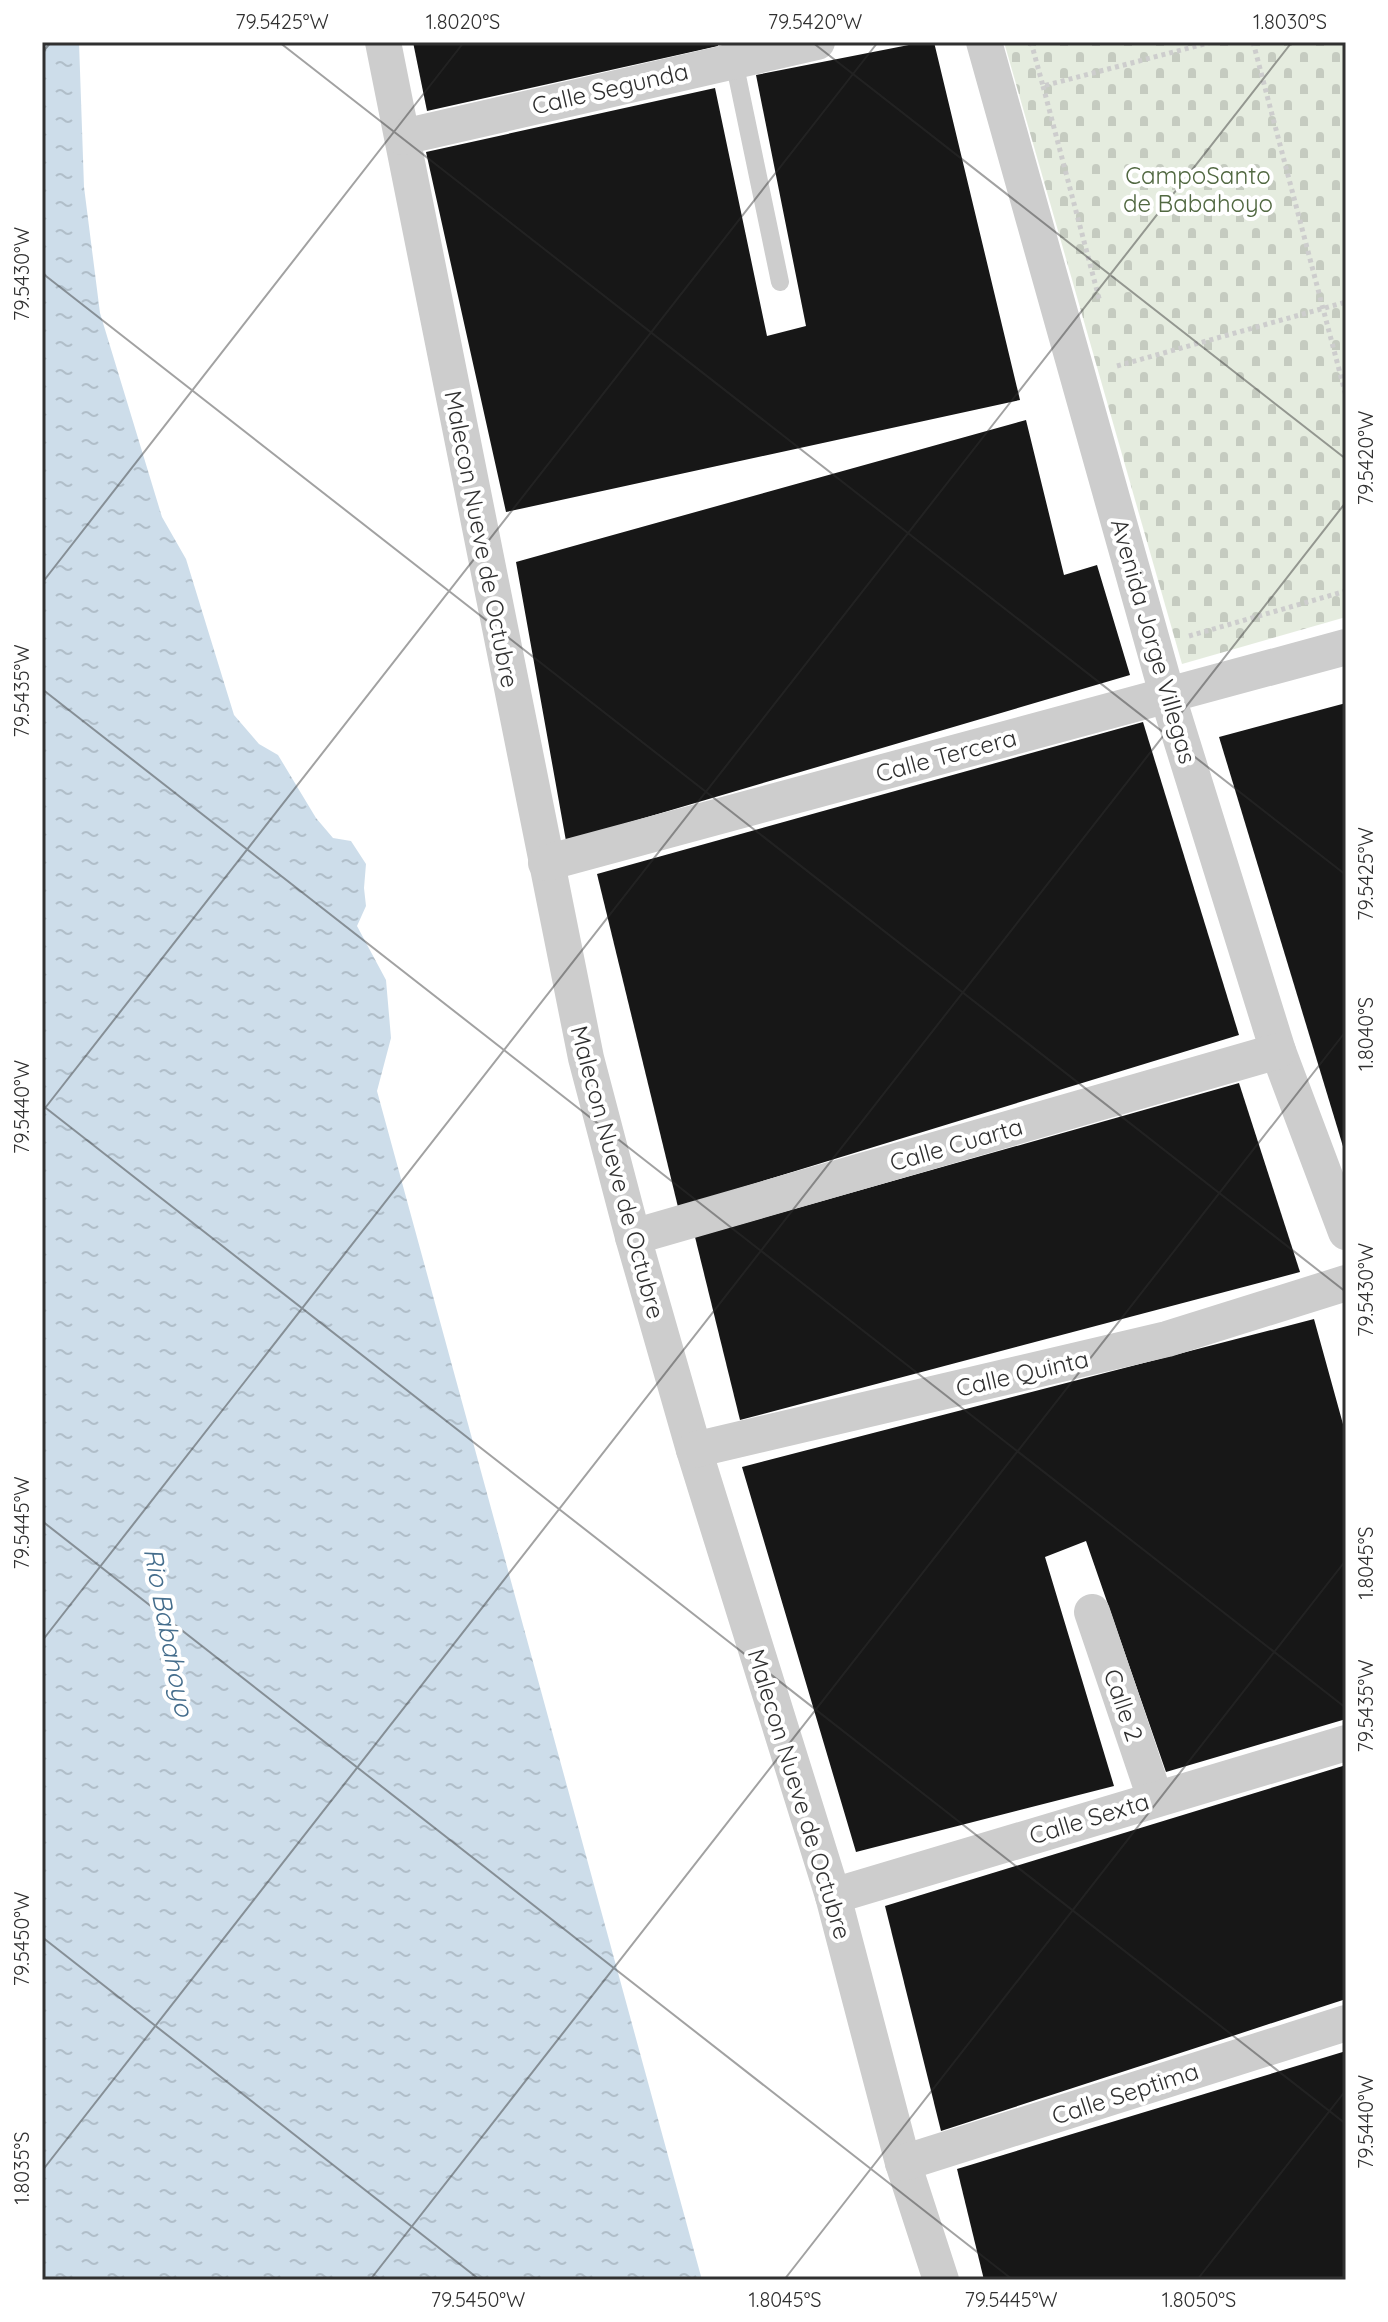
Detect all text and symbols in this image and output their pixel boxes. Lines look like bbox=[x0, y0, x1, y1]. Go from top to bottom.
text: 79.5425°W bbox=[235, 9, 329, 34]
text: 1.8020°S bbox=[426, 9, 500, 34]
text: 79.5420°W bbox=[768, 9, 862, 34]
text: 1.8030°S bbox=[1253, 9, 1327, 34]
street label: Calle Segunda bbox=[529, 55, 691, 121]
park label: CampoSanto de Babahoyo bbox=[1123, 160, 1273, 218]
text: 79.5430°W bbox=[9, 227, 34, 321]
street label: Malecon Nueve de Octubre bbox=[438, 388, 526, 690]
text: 79.5420°W bbox=[1353, 411, 1378, 505]
street label: Avenida Jorge Villegas bbox=[1105, 515, 1203, 767]
text: 79.5435°W bbox=[9, 644, 34, 738]
street label: Calle Tercera bbox=[872, 722, 1020, 788]
text: 79.5425°W bbox=[1353, 827, 1378, 921]
text: 1.8040°S bbox=[1353, 997, 1378, 1071]
street label: Malecon Nueve de Octubre bbox=[564, 1022, 672, 1322]
text: 79.5440°W bbox=[9, 1060, 34, 1154]
street label: Calle Cuarta bbox=[886, 1111, 1026, 1177]
text: 79.5430°W bbox=[1353, 1243, 1378, 1337]
street label: Calle Quinta bbox=[953, 1343, 1091, 1403]
text: 79.5445°W bbox=[9, 1476, 34, 1570]
text: 1.8045°S bbox=[1353, 1526, 1378, 1600]
water label: Rio Babahoyo bbox=[137, 1545, 202, 1720]
street label: Malecon Nueve de Octubre bbox=[741, 1645, 859, 1943]
text: 79.5435°W bbox=[1353, 1659, 1378, 1753]
street label: Calle 2 bbox=[1098, 1665, 1150, 1745]
street label: Calle Sexta bbox=[1026, 1786, 1152, 1850]
text: 79.5450°W bbox=[9, 1892, 34, 1986]
street label: Calle Septima bbox=[1048, 2055, 1202, 2131]
text: 79.5440°W bbox=[1353, 2075, 1378, 2169]
text: 1.8035°S bbox=[9, 2132, 34, 2204]
text: 79.5450°W bbox=[431, 2287, 525, 2312]
text: 1.8045°S bbox=[748, 2287, 822, 2312]
text: 79.5445°W bbox=[964, 2287, 1058, 2312]
text: 1.8050°S bbox=[1162, 2287, 1236, 2312]

